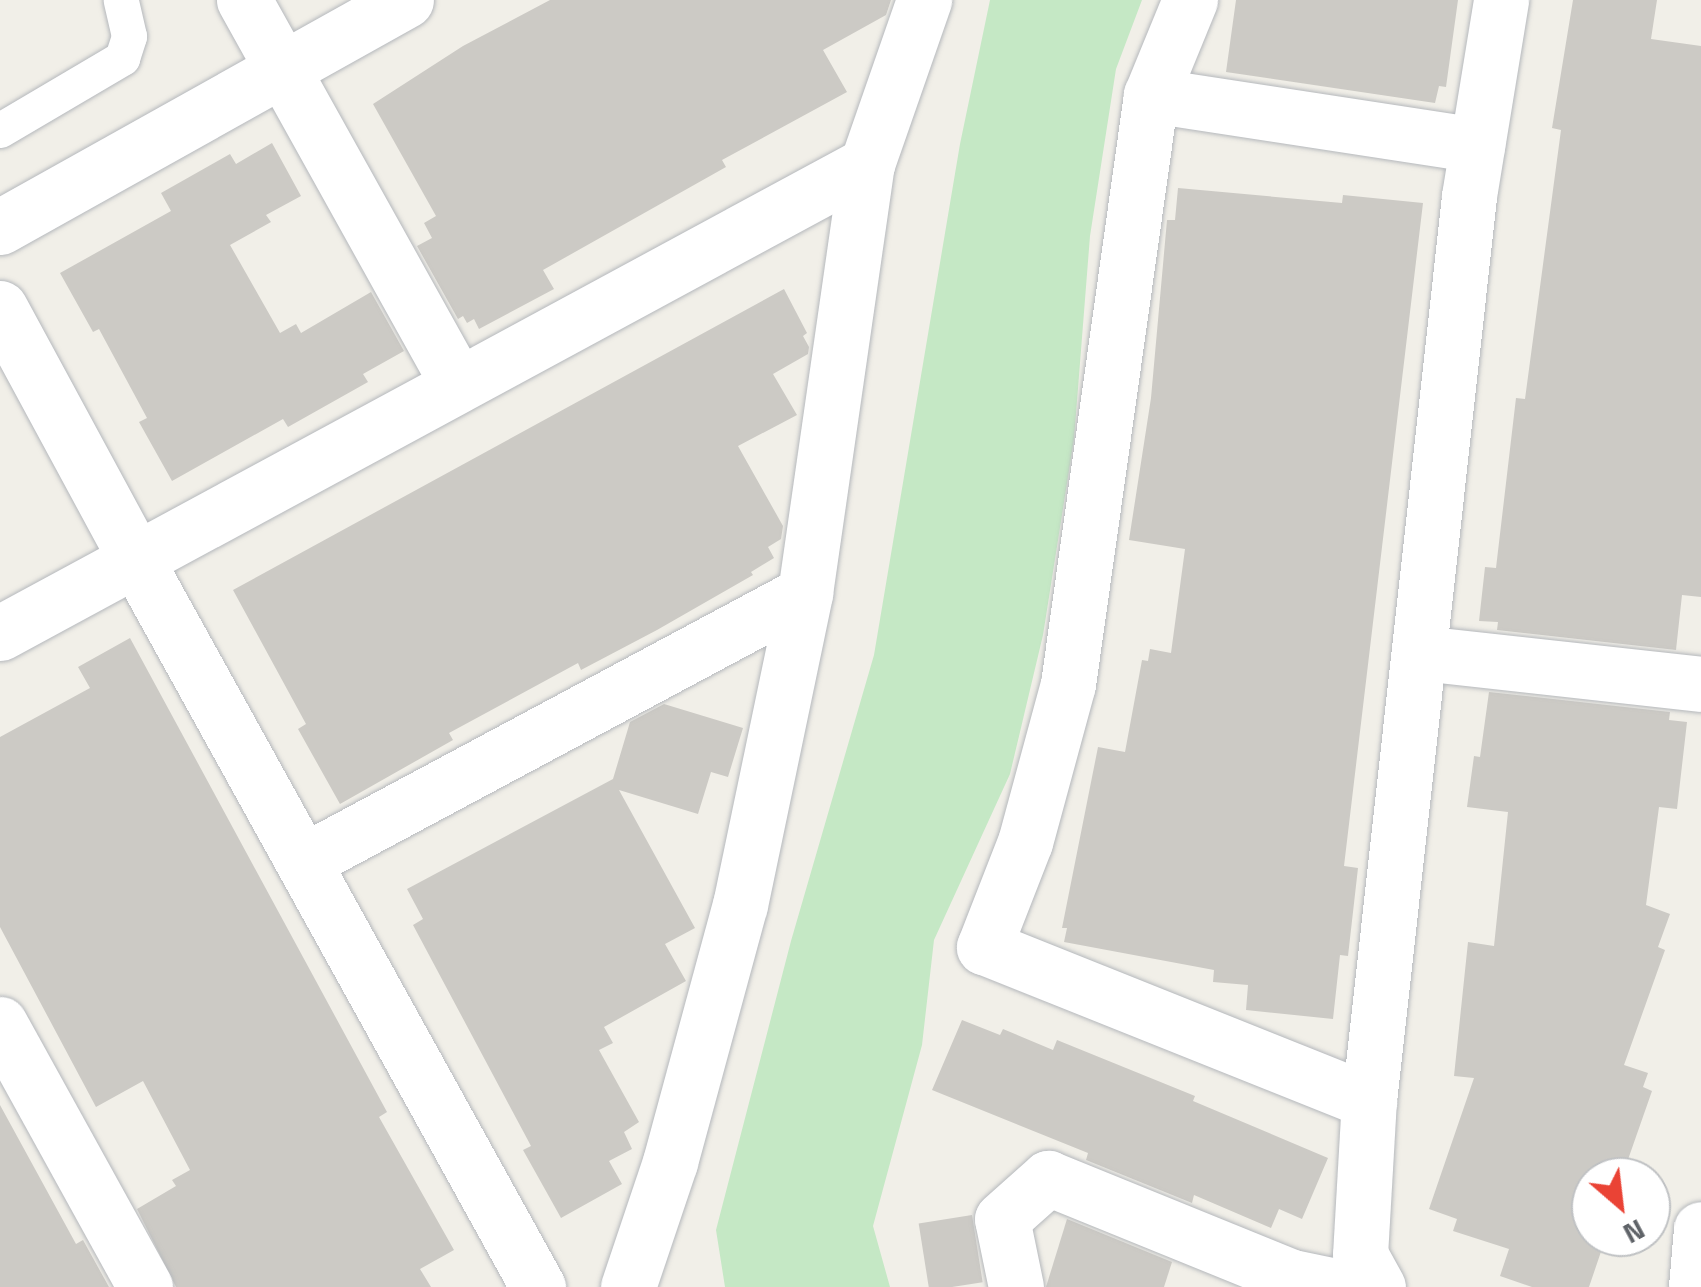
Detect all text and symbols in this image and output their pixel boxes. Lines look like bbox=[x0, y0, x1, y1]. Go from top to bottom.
north arrow bbox=[1571, 1157, 1671, 1257]
text: N bbox=[1616, 1209, 1653, 1256]

